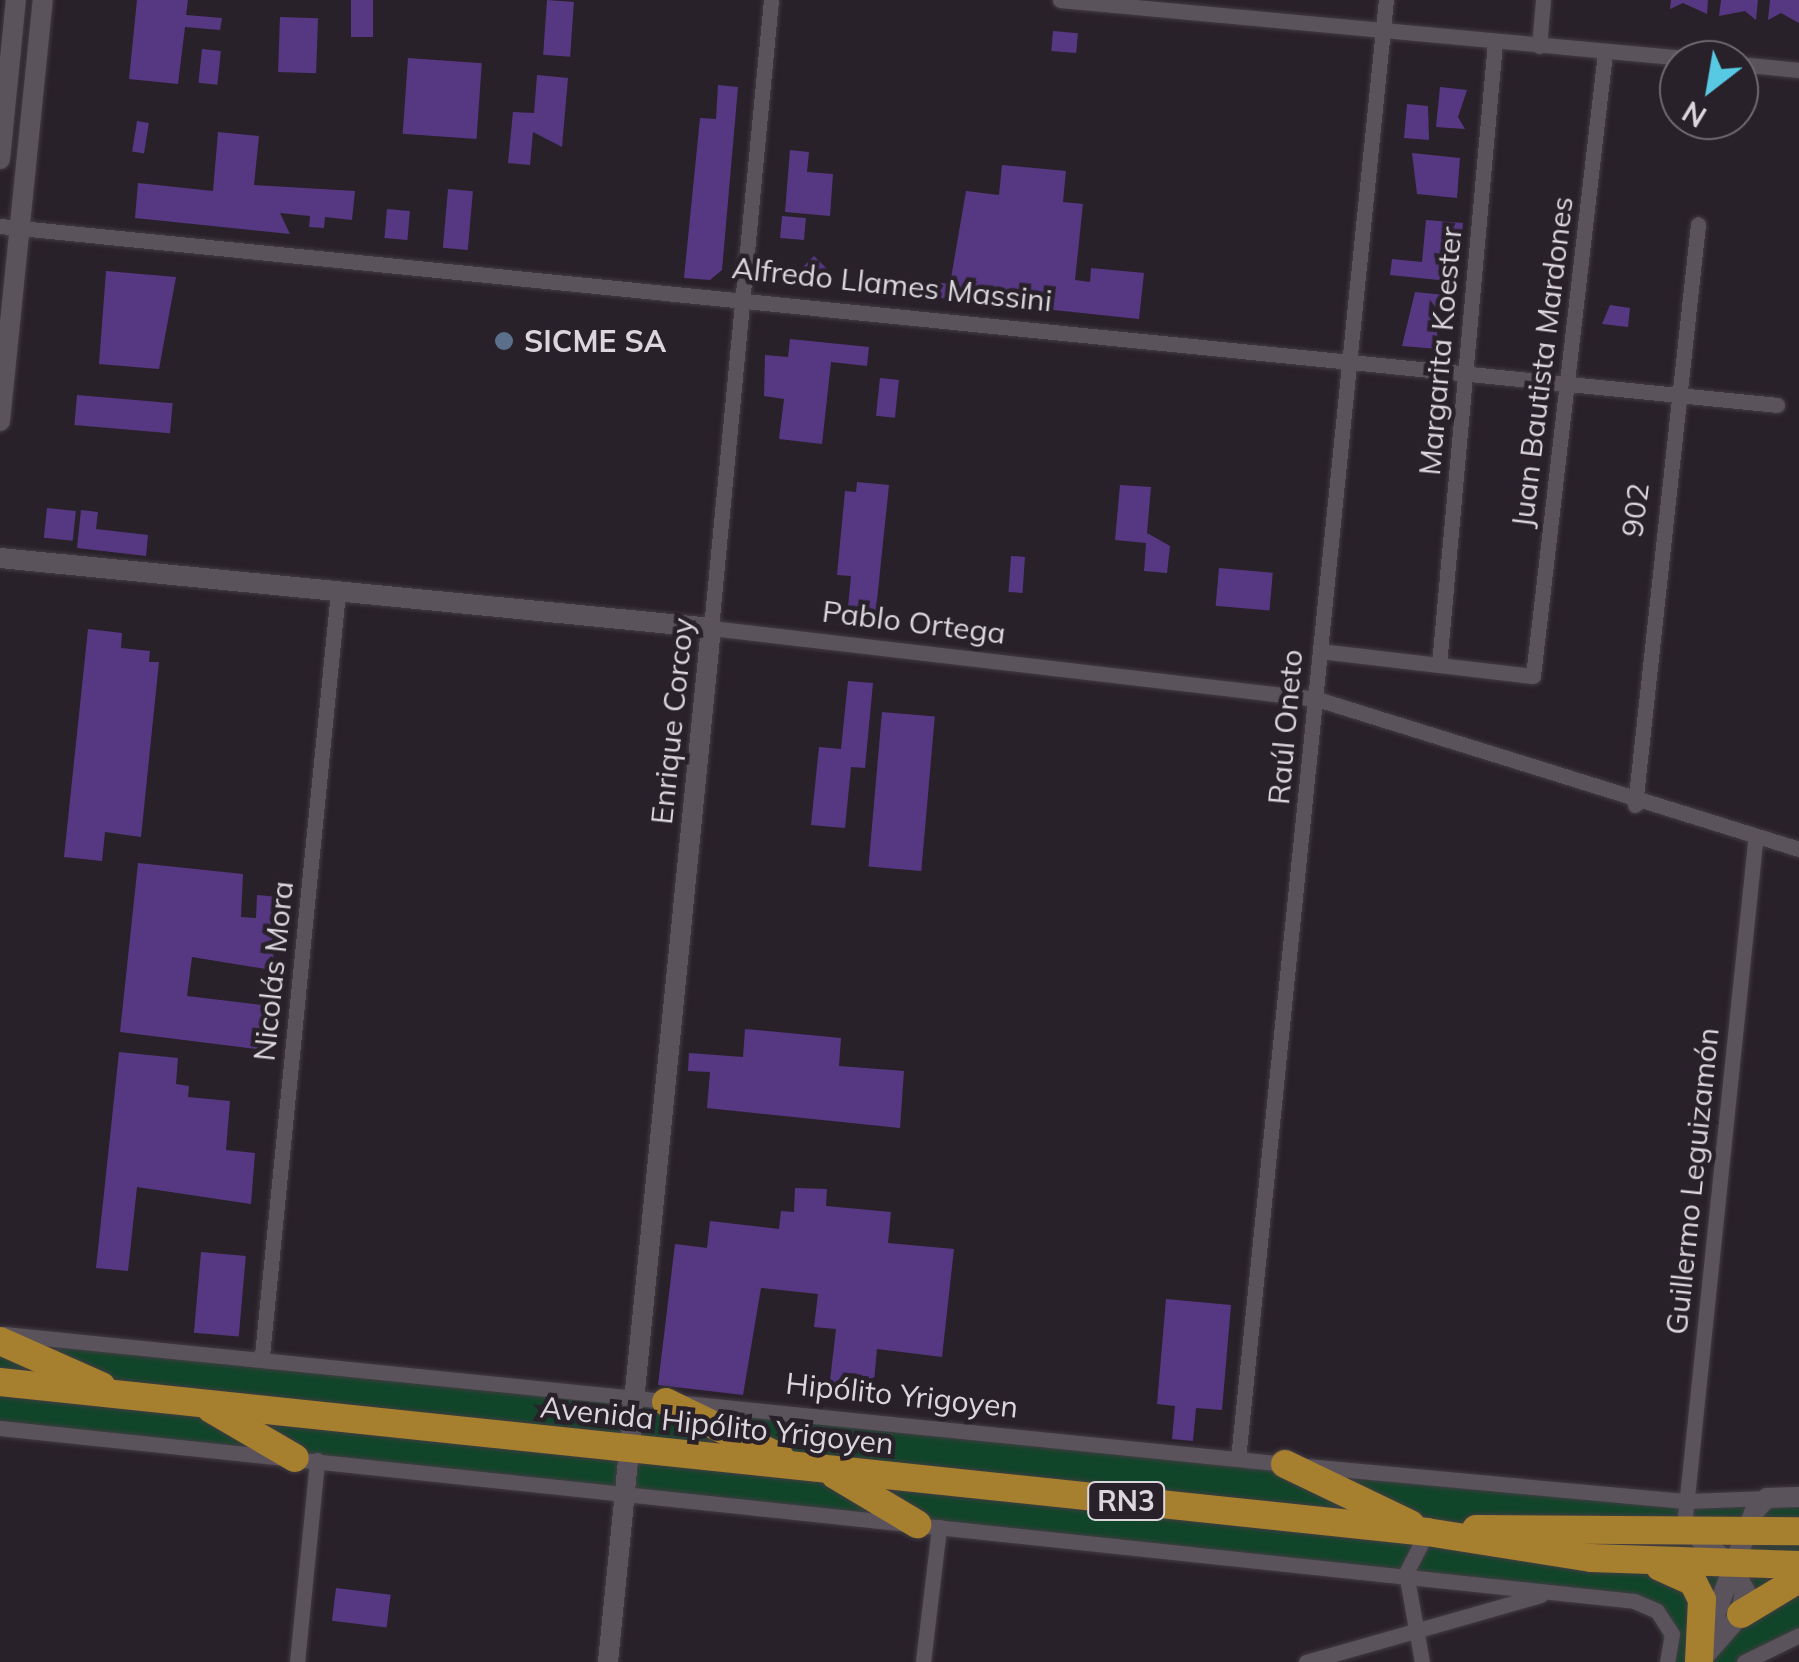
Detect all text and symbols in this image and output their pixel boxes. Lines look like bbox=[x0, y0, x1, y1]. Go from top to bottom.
north arrow bbox=[1659, 40, 1759, 140]
text: N bbox=[1676, 94, 1712, 135]
street label: Juan Bautista Mardones bbox=[1504, 194, 1580, 530]
street label: Margarita Koester bbox=[1411, 225, 1469, 477]
street label: Alfredo Llames Massini bbox=[730, 249, 1054, 319]
place label: SICME SA bbox=[524, 323, 666, 359]
marker: SICME SA bbox=[493, 330, 515, 352]
street label: 902 bbox=[1614, 481, 1656, 539]
street label: Pablo Ortega bbox=[820, 593, 1008, 651]
street label: Enrique Corcoy bbox=[643, 616, 701, 826]
street label: Raúl Oneto bbox=[1260, 648, 1310, 806]
street label: Nicolás Mora bbox=[246, 879, 300, 1063]
street label: Guillermo Leguizamón bbox=[1658, 1026, 1726, 1336]
street label: Hipólito Yrigoyen bbox=[784, 1365, 1020, 1425]
street label: Avenida Hipólito Yrigoyen bbox=[538, 1389, 896, 1461]
road number: RN3 bbox=[1086, 1478, 1166, 1524]

